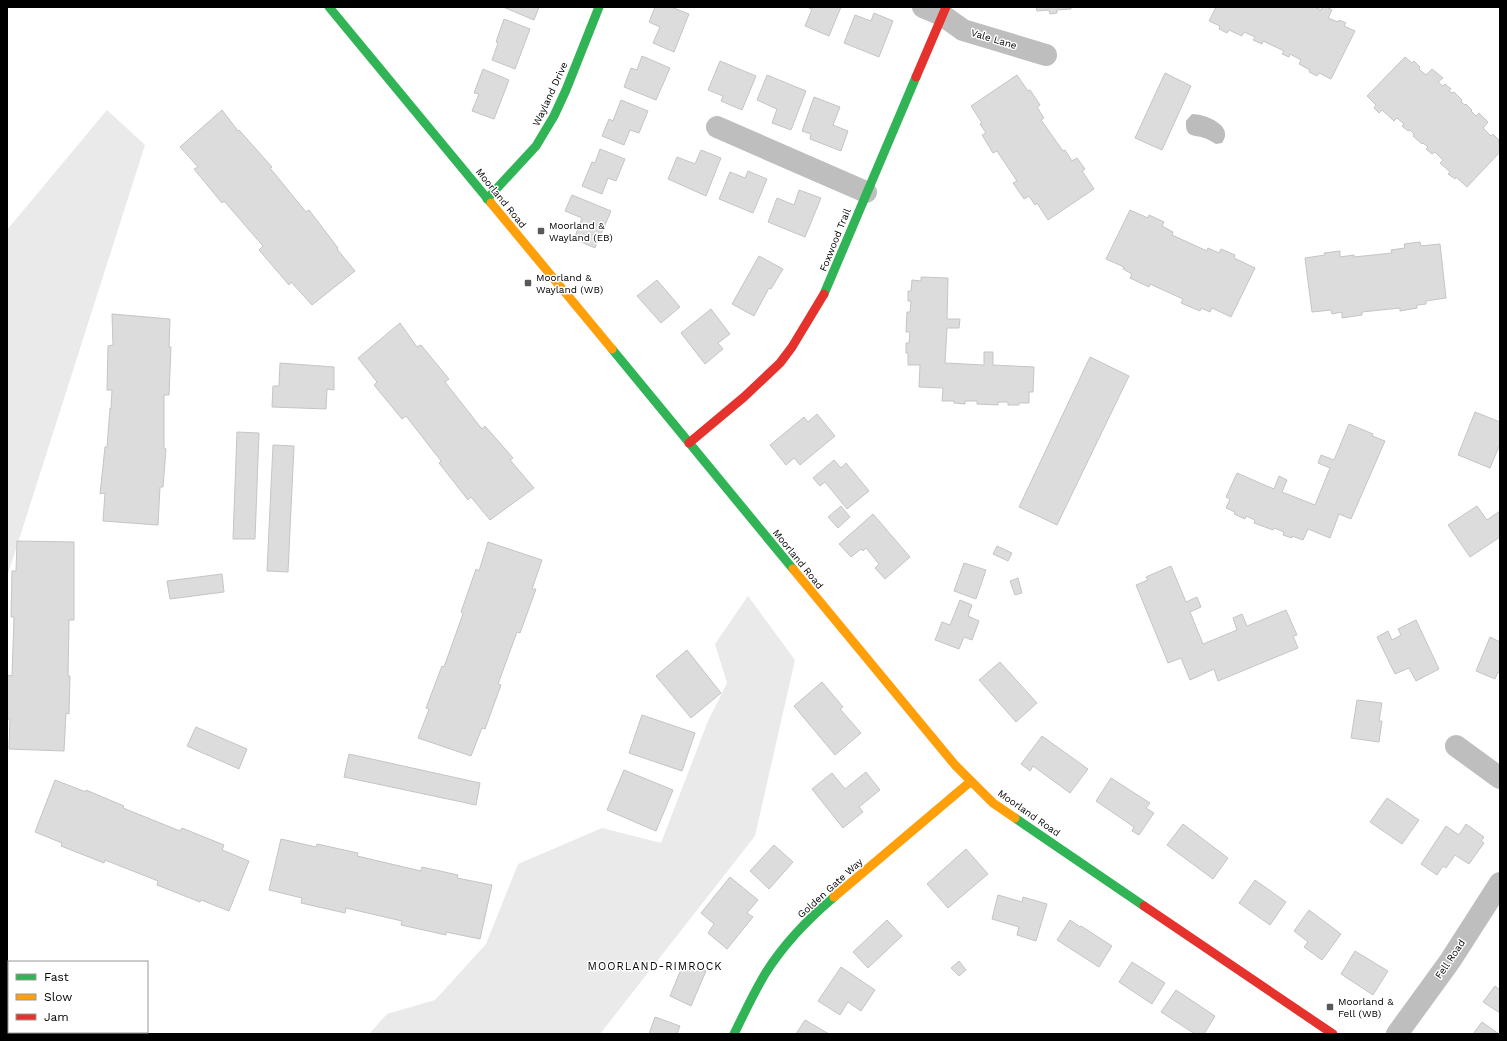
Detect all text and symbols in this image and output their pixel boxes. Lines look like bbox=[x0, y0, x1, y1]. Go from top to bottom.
street label: Vale Lane bbox=[970, 27, 1018, 51]
street label: Wayland Drive bbox=[530, 60, 570, 128]
street label: Moorland Road bbox=[474, 166, 528, 230]
street label: Foxwood Trail bbox=[817, 207, 853, 273]
place label: Moorland & Wayland (EB) bbox=[549, 220, 613, 243]
marker: Moorland & Wayland (EB) bbox=[536, 226, 546, 236]
place label: Moorland & Wayland (WB) bbox=[536, 272, 603, 295]
marker: Moorland & Wayland (WB) bbox=[523, 278, 533, 288]
street label: Moorland Road bbox=[771, 527, 825, 591]
street label: Moorland Road bbox=[996, 787, 1062, 839]
street label: Golden Gate Way bbox=[795, 855, 865, 920]
street label: Fell Road bbox=[1433, 937, 1467, 981]
district label: MOORLAND-RIMROCK bbox=[588, 960, 722, 973]
legend bbox=[8, 961, 148, 1033]
text: Fast bbox=[44, 970, 69, 984]
text: Slow bbox=[44, 990, 72, 1004]
place label: Moorland & Fell (WB) bbox=[1338, 996, 1394, 1019]
marker: Moorland & Fell (WB) bbox=[1325, 1002, 1335, 1012]
text: Jam bbox=[44, 1010, 69, 1024]

